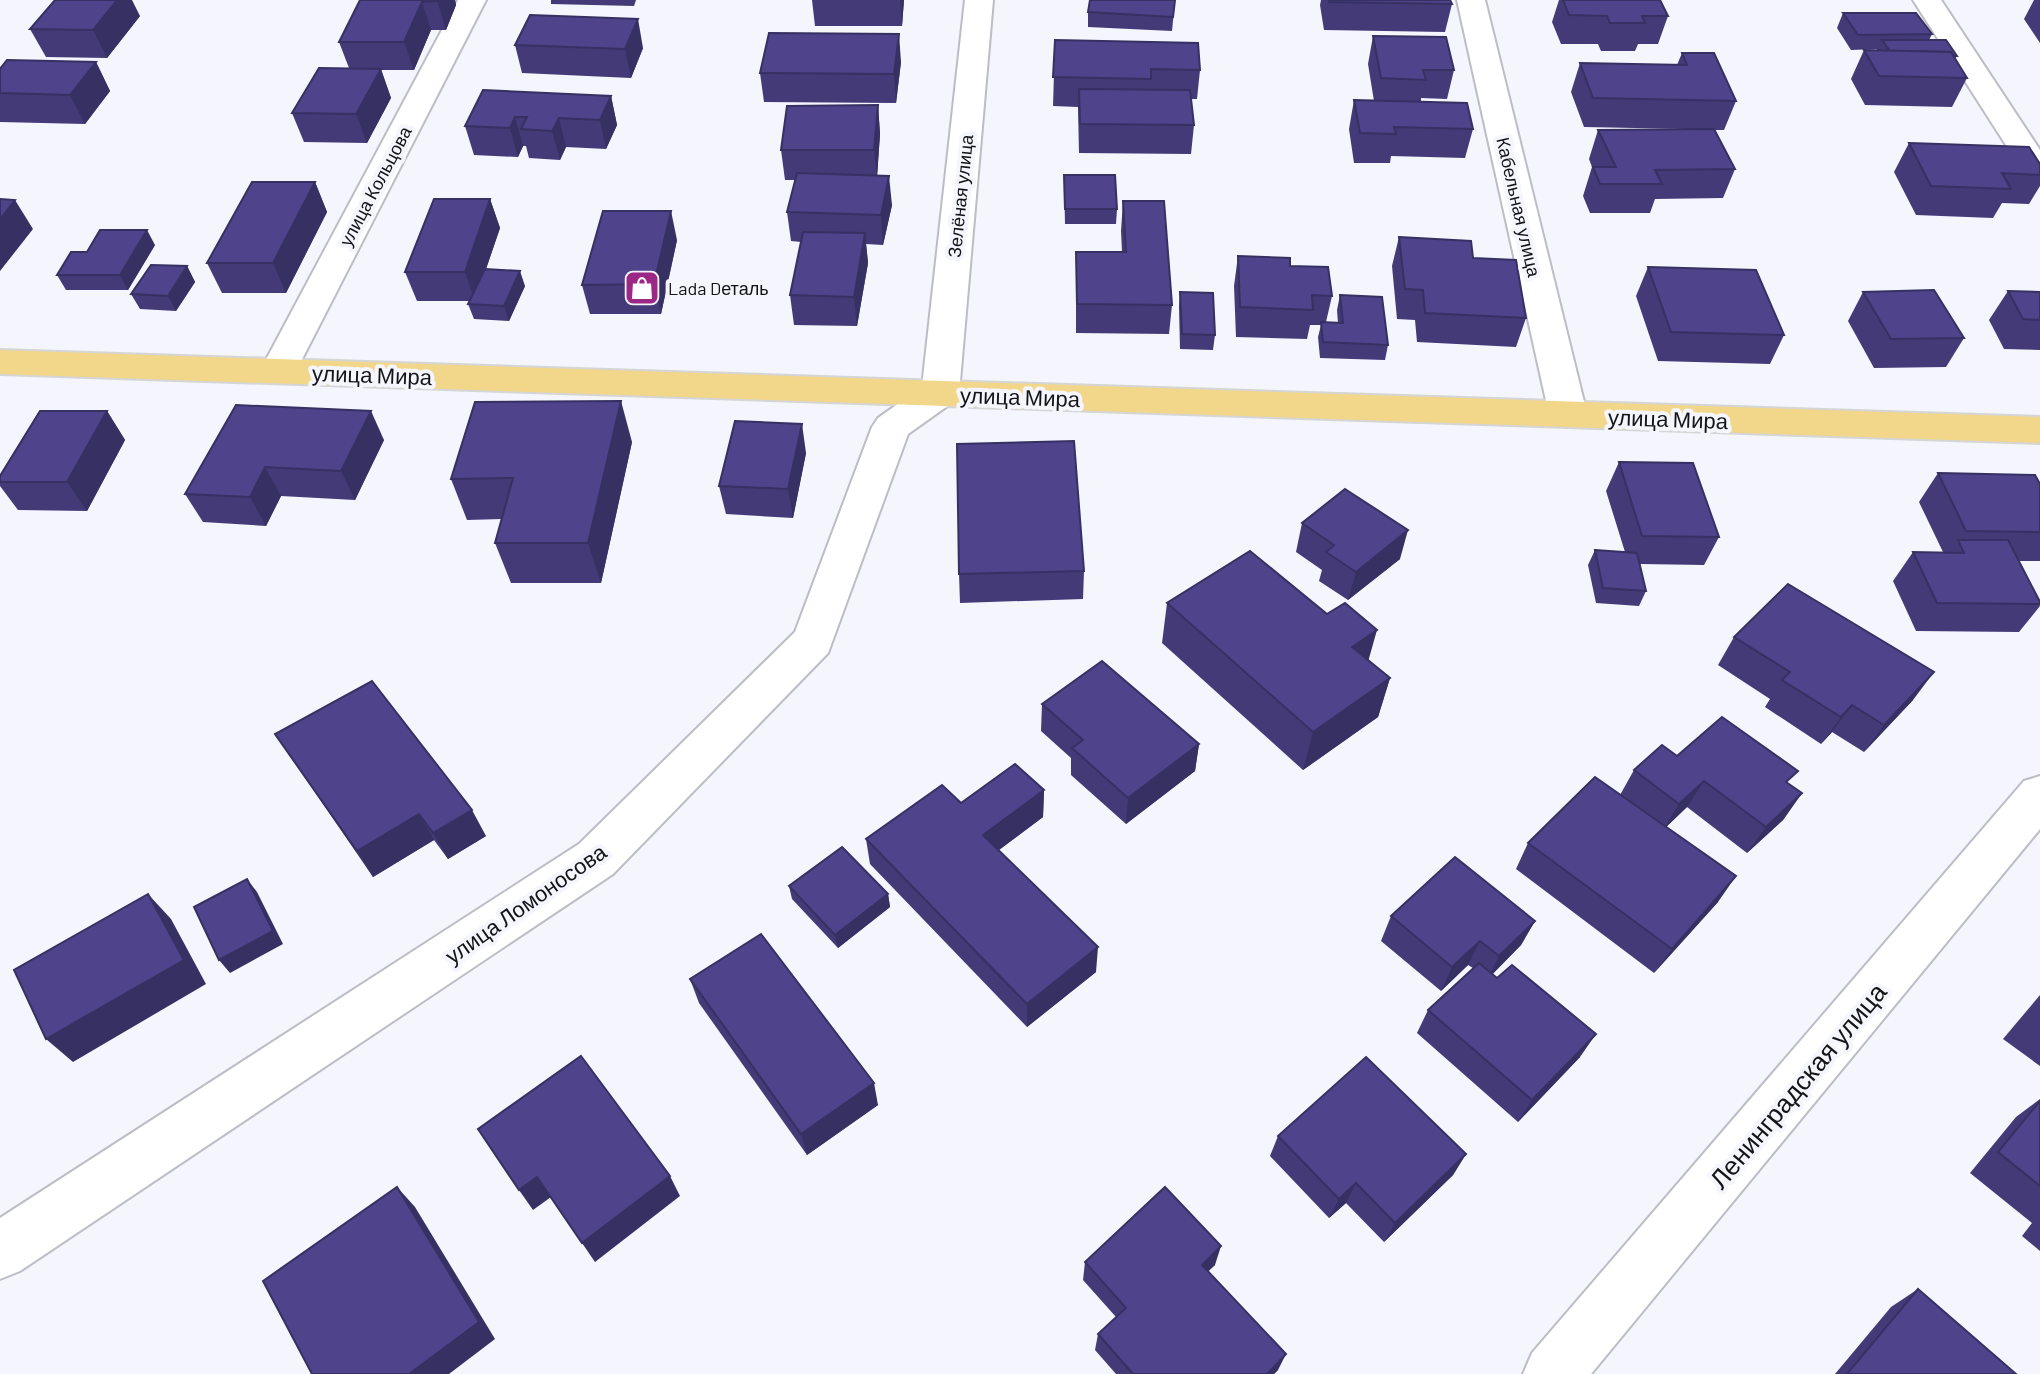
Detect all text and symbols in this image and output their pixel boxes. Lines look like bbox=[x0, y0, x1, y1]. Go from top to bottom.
street label: улица Кольцова bbox=[334, 121, 416, 250]
street label: Зелёная улица bbox=[943, 132, 978, 259]
street label: Кабельная улица bbox=[1492, 135, 1546, 280]
shop icon: Lada Dеталь bbox=[623, 269, 661, 307]
place label: Lada Dеталь bbox=[668, 277, 769, 299]
street label: улица Мира bbox=[312, 359, 433, 390]
street label: улица Мира bbox=[960, 381, 1081, 412]
street label: улица Мира bbox=[1608, 403, 1729, 434]
street label: улица Ломоносова bbox=[440, 837, 612, 969]
street label: Ленинградская улица bbox=[1702, 976, 1892, 1194]

